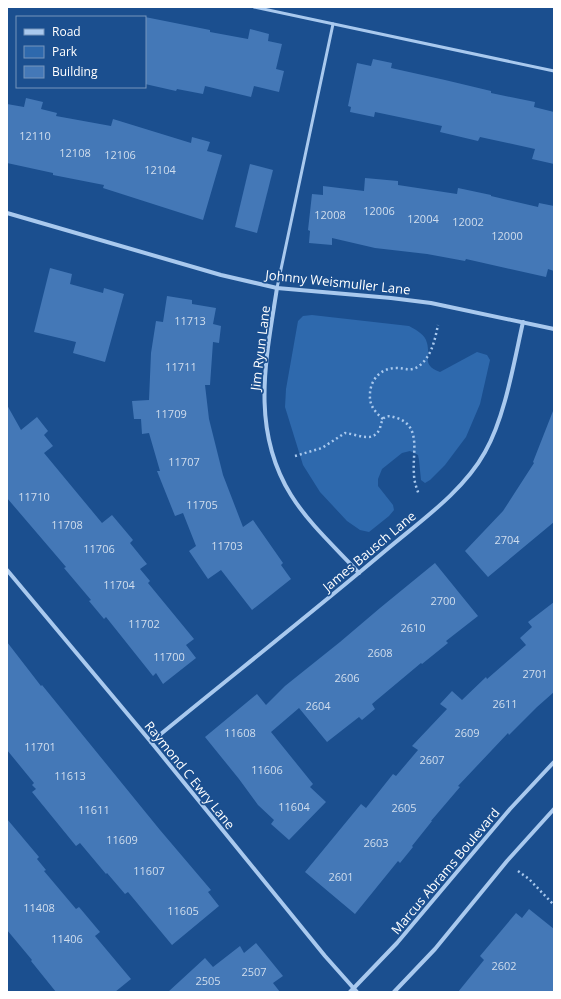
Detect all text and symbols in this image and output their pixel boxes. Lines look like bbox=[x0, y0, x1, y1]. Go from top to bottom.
legend bbox=[16, 16, 146, 88]
text: Road bbox=[52, 23, 81, 40]
text: Park bbox=[52, 43, 78, 60]
text: Building bbox=[52, 63, 98, 80]
house number: 12110 bbox=[19, 128, 51, 143]
house number: 12108 bbox=[59, 145, 91, 160]
house number: 12106 bbox=[104, 147, 136, 162]
house number: 12104 bbox=[144, 162, 176, 177]
house number: 12006 bbox=[363, 203, 395, 218]
house number: 12008 bbox=[314, 207, 346, 222]
house number: 12004 bbox=[407, 211, 439, 226]
house number: 12002 bbox=[452, 214, 484, 229]
house number: 12000 bbox=[491, 228, 523, 243]
street label: Johnny Weismuller Lane bbox=[263, 265, 411, 299]
street label: Jim Ryun Lane bbox=[246, 305, 274, 393]
house number: 11713 bbox=[174, 313, 206, 328]
house number: 11711 bbox=[165, 359, 197, 374]
house number: 11709 bbox=[155, 406, 187, 421]
house number: 11707 bbox=[168, 454, 200, 469]
house number: 11710 bbox=[18, 489, 50, 504]
house number: 11705 bbox=[186, 497, 218, 512]
street label: James Bausch Lane bbox=[317, 507, 419, 597]
house number: 11708 bbox=[51, 517, 83, 532]
house number: 2704 bbox=[494, 532, 520, 547]
house number: 11703 bbox=[211, 538, 243, 553]
house number: 11706 bbox=[83, 541, 115, 556]
house number: 11704 bbox=[103, 577, 135, 592]
house number: 2700 bbox=[430, 593, 456, 608]
house number: 11702 bbox=[128, 616, 160, 631]
house number: 2610 bbox=[400, 620, 426, 635]
house number: 2608 bbox=[367, 645, 393, 660]
house number: 11700 bbox=[153, 649, 185, 664]
house number: 2701 bbox=[522, 666, 548, 681]
house number: 2606 bbox=[334, 670, 360, 685]
house number: 2611 bbox=[492, 696, 518, 711]
house number: 2604 bbox=[305, 698, 331, 713]
street label: Raymond C Ewry Lane bbox=[141, 717, 239, 833]
house number: 11608 bbox=[224, 725, 256, 740]
house number: 2609 bbox=[454, 725, 480, 740]
house number: 11701 bbox=[24, 739, 56, 754]
house number: 2607 bbox=[419, 752, 445, 767]
house number: 11606 bbox=[251, 762, 283, 777]
house number: 11613 bbox=[54, 768, 86, 783]
house number: 11604 bbox=[278, 799, 310, 814]
house number: 2605 bbox=[391, 800, 417, 815]
house number: 11611 bbox=[78, 802, 110, 817]
street label: Marcus Abrams Boulevard bbox=[387, 804, 503, 938]
house number: 11609 bbox=[106, 832, 138, 847]
house number: 2603 bbox=[363, 835, 389, 850]
house number: 11607 bbox=[133, 863, 165, 878]
house number: 2601 bbox=[328, 869, 354, 884]
house number: 11408 bbox=[23, 900, 55, 915]
house number: 11605 bbox=[167, 903, 199, 918]
house number: 11406 bbox=[51, 931, 83, 946]
house number: 2602 bbox=[491, 958, 517, 973]
house number: 2507 bbox=[241, 964, 267, 979]
house number: 2505 bbox=[195, 973, 221, 988]

